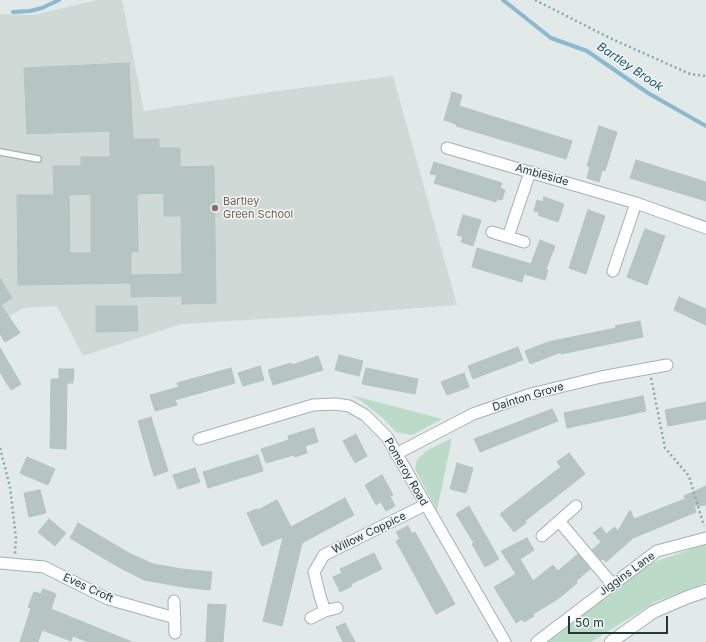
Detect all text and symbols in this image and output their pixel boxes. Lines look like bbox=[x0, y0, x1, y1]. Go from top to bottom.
water label: Bartley Brook bbox=[594, 40, 666, 94]
street label: Ambleside bbox=[514, 161, 570, 189]
place label: Bartley Green School bbox=[223, 195, 293, 221]
marker: Bartley Green School bbox=[210, 203, 220, 213]
street label: Dainton Grove bbox=[491, 380, 565, 414]
street label: Pomeroy Road bbox=[381, 436, 431, 508]
street label: Willow Coppice bbox=[330, 509, 408, 557]
street label: Jiggins Lane bbox=[597, 549, 657, 599]
street label: Eves Croft bbox=[61, 571, 115, 605]
scale bar bbox=[570, 608, 670, 634]
text: 50 m bbox=[575, 615, 604, 630]

